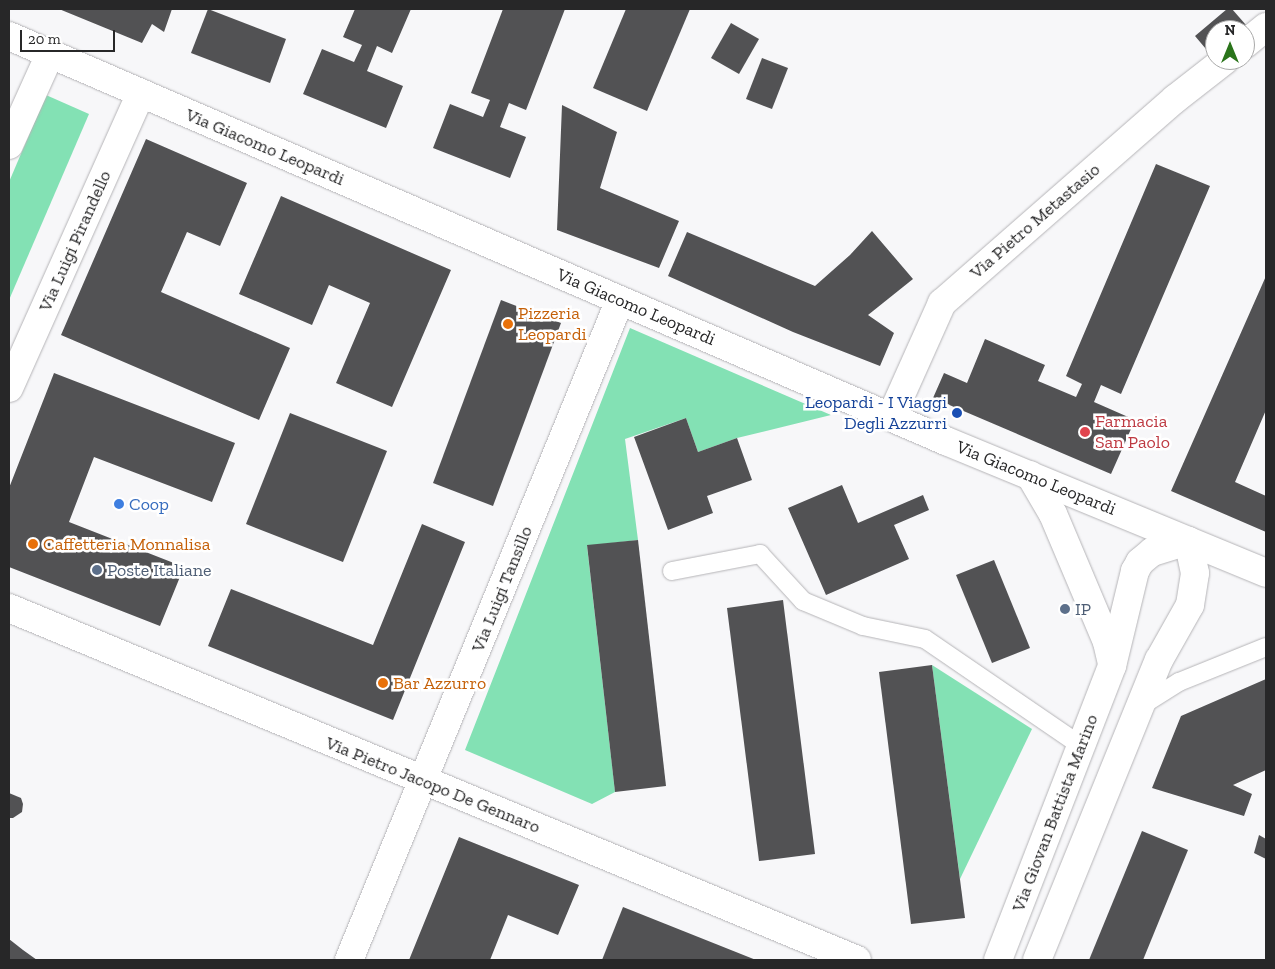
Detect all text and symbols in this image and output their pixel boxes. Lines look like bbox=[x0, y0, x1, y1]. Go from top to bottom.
scale bar bbox=[22, 20, 118, 52]
north arrow bbox=[1205, 20, 1255, 70]
text: N bbox=[1225, 22, 1235, 39]
text: 20 m bbox=[28, 30, 61, 48]
street label: Via Giacomo Leopardi bbox=[182, 104, 348, 190]
street label: Via Pietro Metastasio bbox=[966, 159, 1104, 283]
street label: Via Luigi Pirandello bbox=[34, 167, 116, 315]
street label: Via Giacomo Leopardi bbox=[553, 264, 719, 350]
place label: Pizzeria Leopardi bbox=[518, 303, 587, 346]
marker: Pizzeria Leopardi bbox=[502, 318, 514, 330]
place label: Leopardi - I Viaggi Degli Azzurri bbox=[804, 392, 947, 434]
marker: Leopardi - I Viaggi Degli Azzurri bbox=[951, 407, 963, 419]
place label: Farmacia San Paolo bbox=[1095, 411, 1170, 454]
marker: Farmacia San Paolo bbox=[1079, 426, 1091, 438]
street label: Via Giacomo Leopardi bbox=[953, 436, 1119, 520]
place label: Coop bbox=[129, 493, 169, 515]
marker: Coop bbox=[113, 498, 125, 510]
street label: Via Luigi Tansillo bbox=[467, 523, 537, 655]
place label: Caffetteria Monnalisa bbox=[43, 533, 210, 555]
marker: Caffetteria Monnalisa bbox=[27, 538, 39, 550]
place label: Poste Italiane bbox=[107, 559, 211, 581]
marker: Poste Italiane bbox=[91, 564, 103, 576]
place label: IP bbox=[1075, 598, 1091, 620]
marker: IP bbox=[1059, 603, 1071, 615]
place label: Bar Azzurro bbox=[393, 672, 487, 694]
marker: Bar Azzurro bbox=[377, 677, 389, 689]
street label: Via Giovan Battista Marino bbox=[1007, 711, 1103, 915]
street label: Via Pietro Jacopo De Gennaro bbox=[322, 732, 544, 838]

